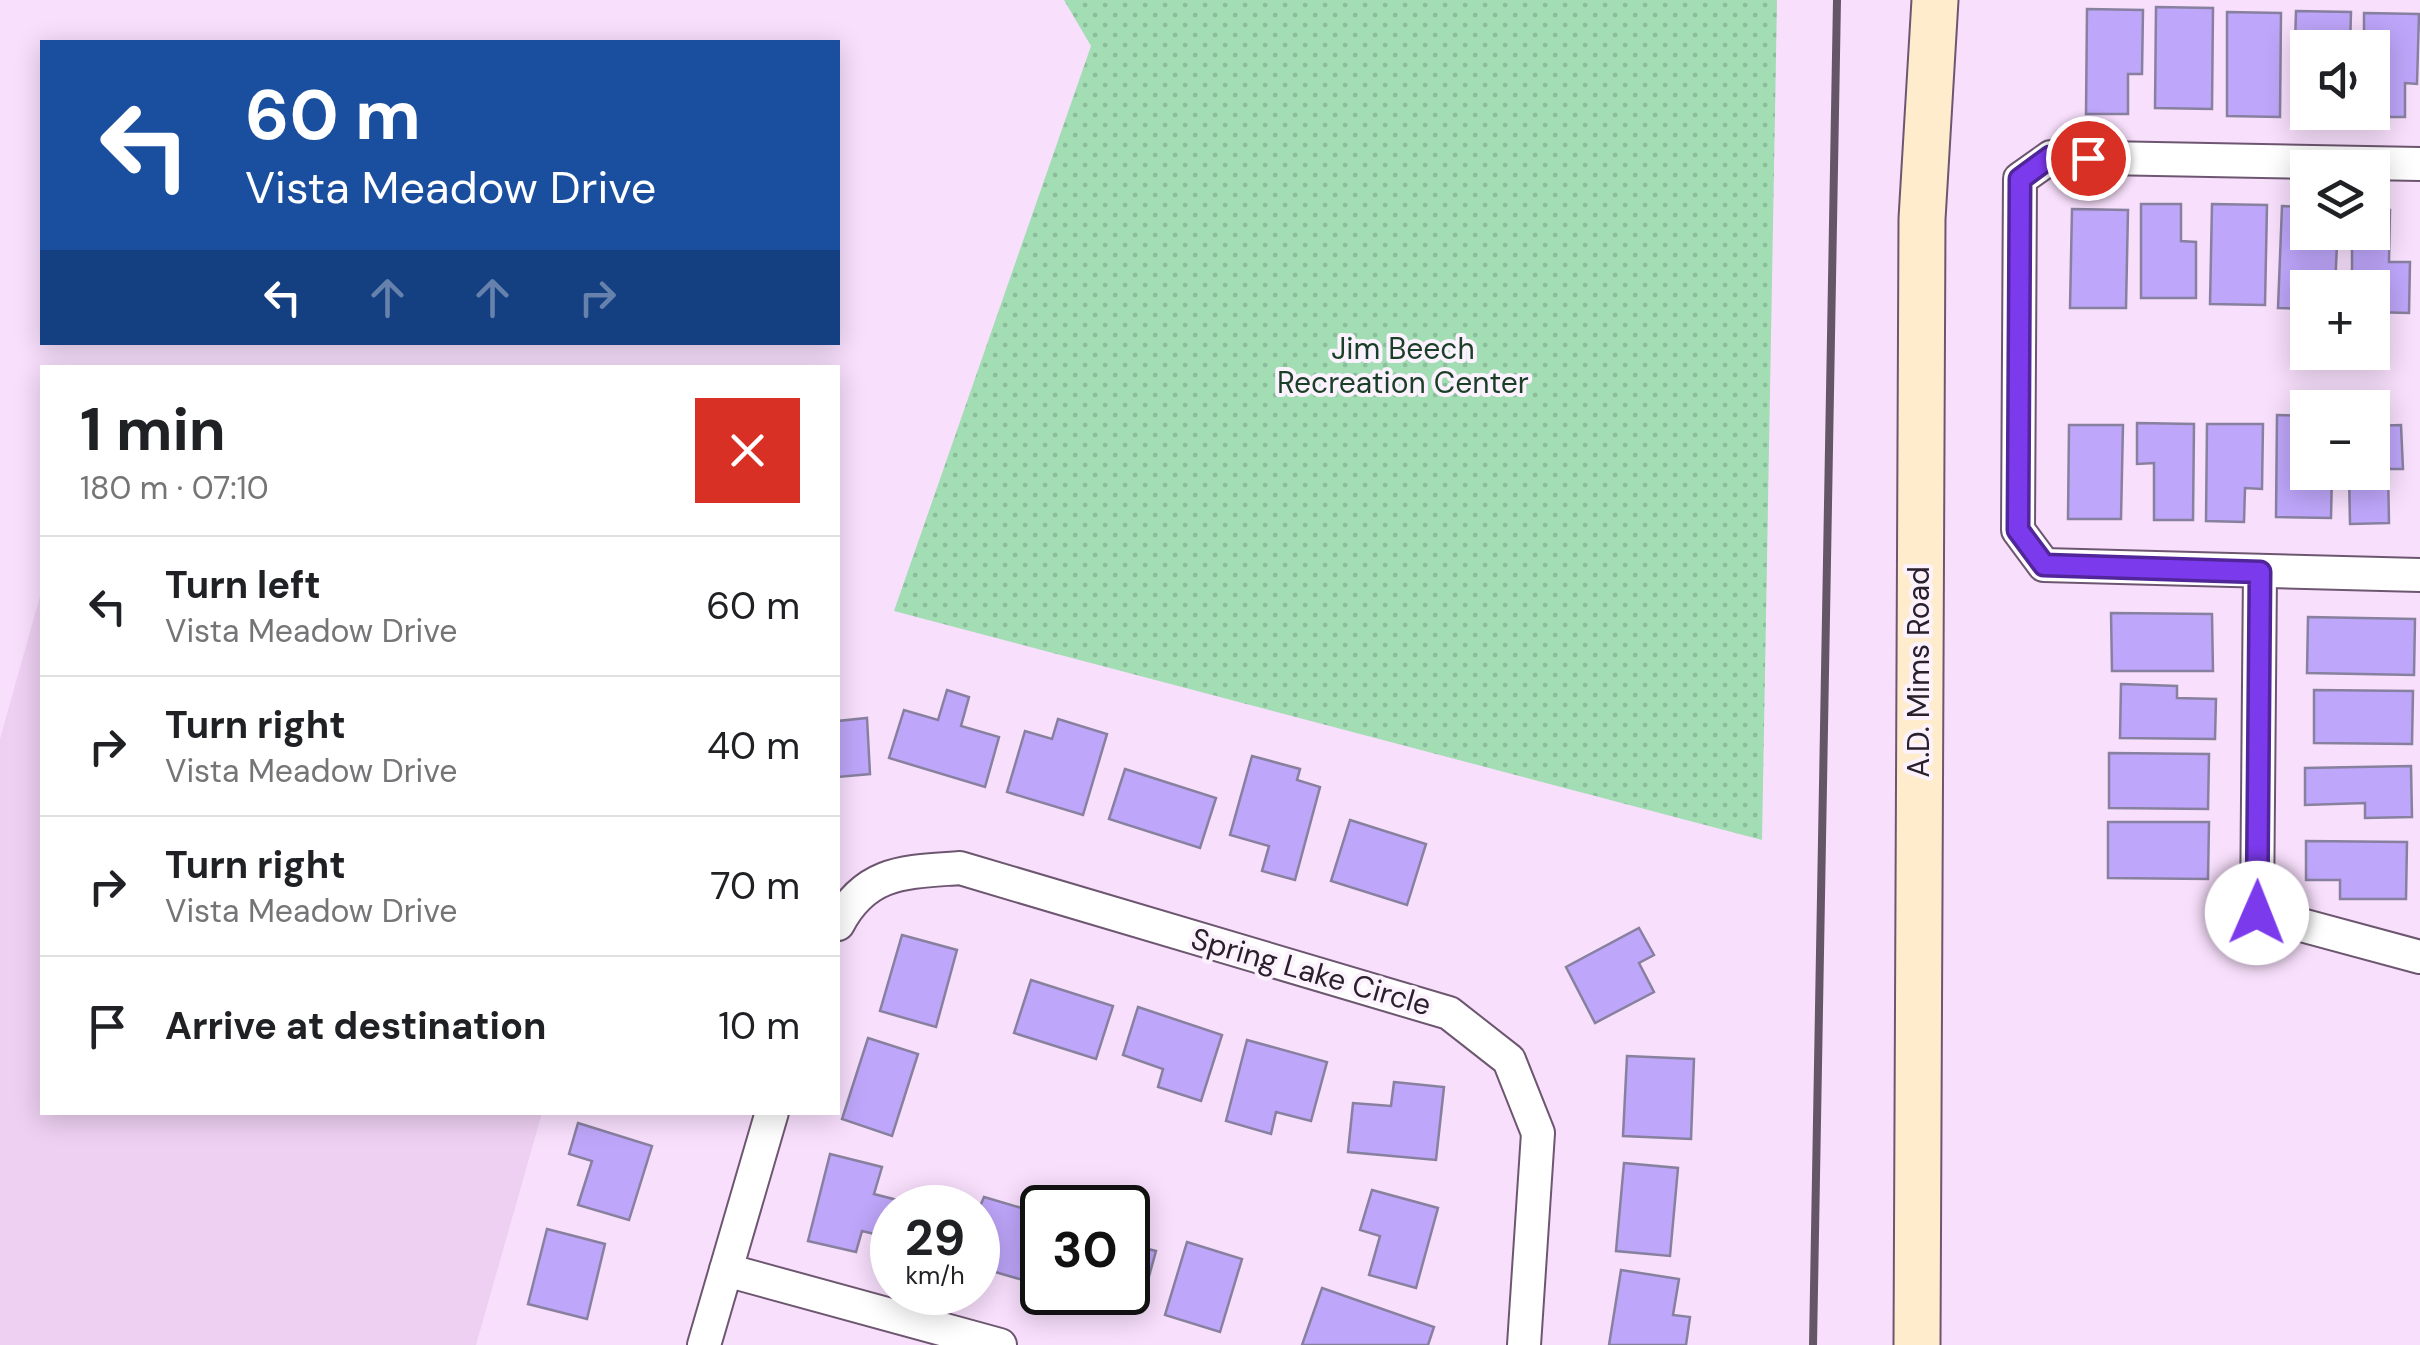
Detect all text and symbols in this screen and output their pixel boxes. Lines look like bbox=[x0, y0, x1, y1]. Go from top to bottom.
map controls bbox=[2290, 30, 2390, 490]
button: sound bbox=[2290, 30, 2390, 130]
text: 60 m bbox=[245, 70, 421, 161]
icon: left bbox=[80, 80, 210, 210]
pin bbox=[2046, 116, 2131, 201]
icon: arrive bbox=[2061, 131, 2116, 186]
button: layers bbox=[2290, 150, 2390, 250]
text: Vista Meadow Drive bbox=[245, 158, 656, 217]
icon: left bbox=[255, 270, 310, 325]
icon: ahead bbox=[360, 270, 415, 325]
icon: ahead bbox=[465, 270, 520, 325]
icon: right bbox=[570, 270, 625, 325]
button: + bbox=[2290, 270, 2390, 370]
park label: Jim Beech Recreation Center bbox=[1277, 329, 1529, 402]
text: 1 min bbox=[80, 390, 226, 469]
button: − bbox=[2290, 390, 2390, 490]
button: close bbox=[695, 398, 800, 503]
text: 180 m · 07:10 bbox=[80, 467, 269, 509]
text: Turn left bbox=[165, 560, 321, 610]
street label: A.D. Mims Road bbox=[1899, 566, 1938, 778]
icon: left bbox=[80, 579, 135, 634]
text: 60 m bbox=[706, 581, 800, 631]
text: Vista Meadow Drive bbox=[165, 610, 458, 652]
text: Turn right bbox=[165, 700, 346, 750]
icon: right bbox=[80, 719, 135, 774]
text: 40 m bbox=[707, 721, 800, 771]
text: Vista Meadow Drive bbox=[165, 750, 458, 792]
text: Turn right bbox=[165, 840, 346, 890]
icon: right bbox=[80, 859, 135, 914]
text: 70 m bbox=[710, 861, 800, 911]
position arrow bbox=[2205, 861, 2309, 965]
text: Vista Meadow Drive bbox=[165, 890, 458, 932]
street label: Spring Lake Circle bbox=[1187, 919, 1436, 1024]
icon: arrive bbox=[80, 999, 135, 1054]
text: Arrive at destination bbox=[165, 1001, 547, 1051]
text: 10 m bbox=[718, 1001, 800, 1051]
speed limit sign: 30 bbox=[1020, 1185, 1150, 1315]
text: 29 bbox=[905, 1205, 965, 1271]
text: km/h bbox=[905, 1259, 965, 1292]

